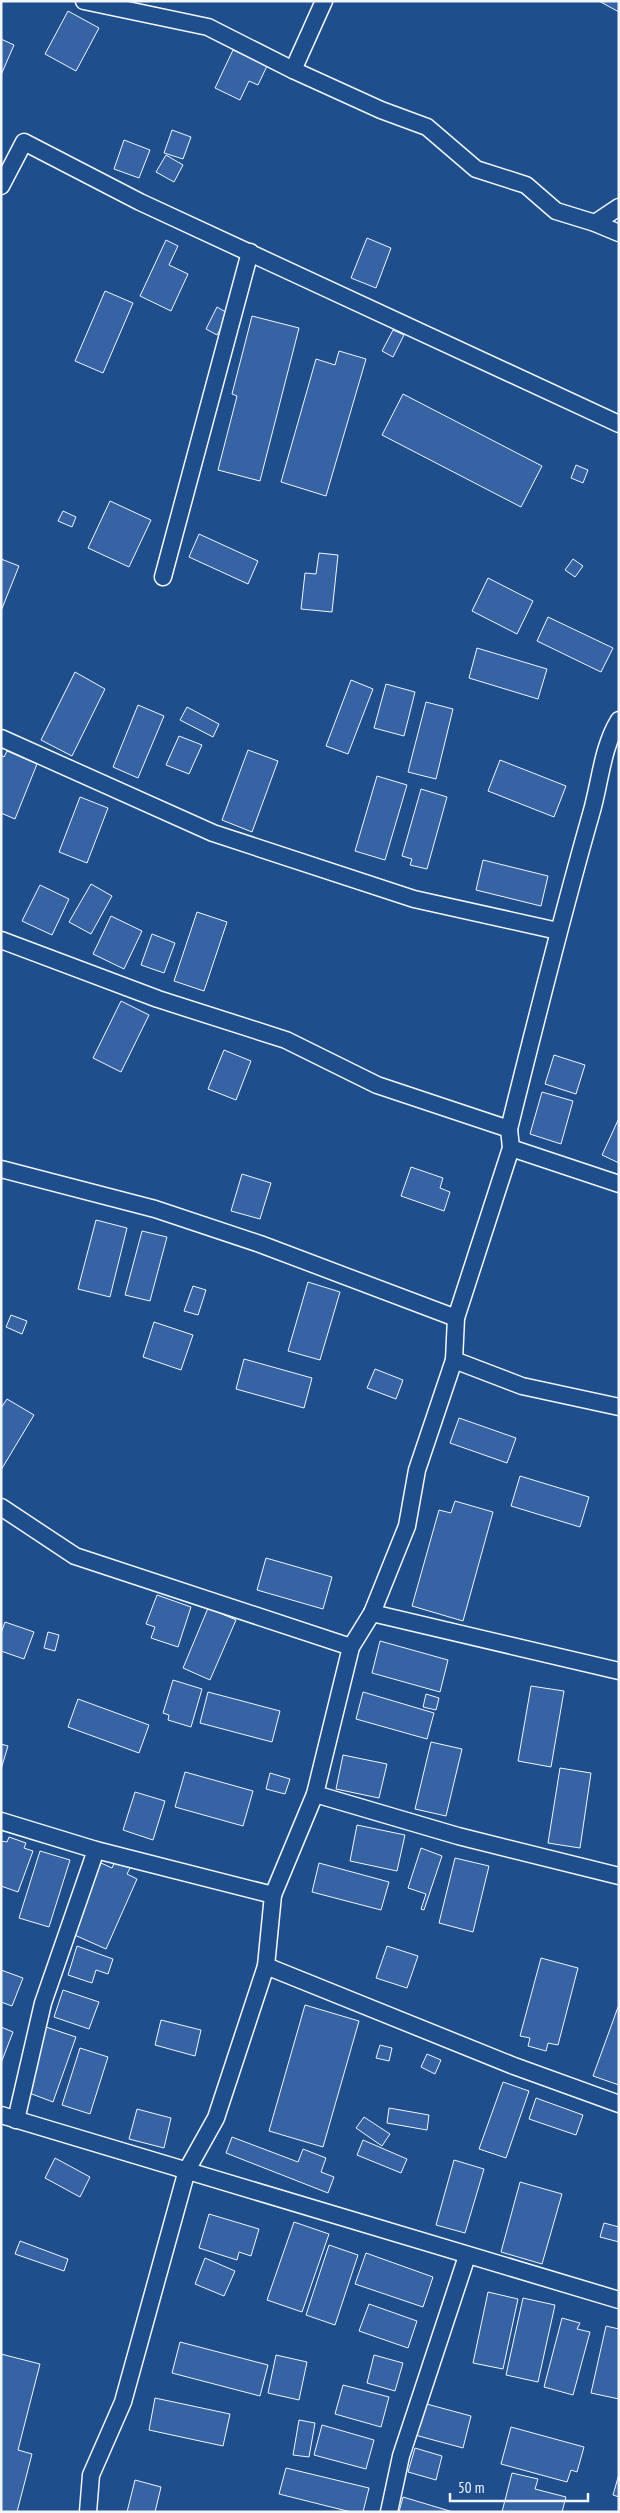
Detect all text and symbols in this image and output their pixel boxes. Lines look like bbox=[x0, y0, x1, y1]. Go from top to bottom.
scale bar bbox=[450, 2470, 588, 2502]
text: 50 m bbox=[458, 2478, 484, 2497]

